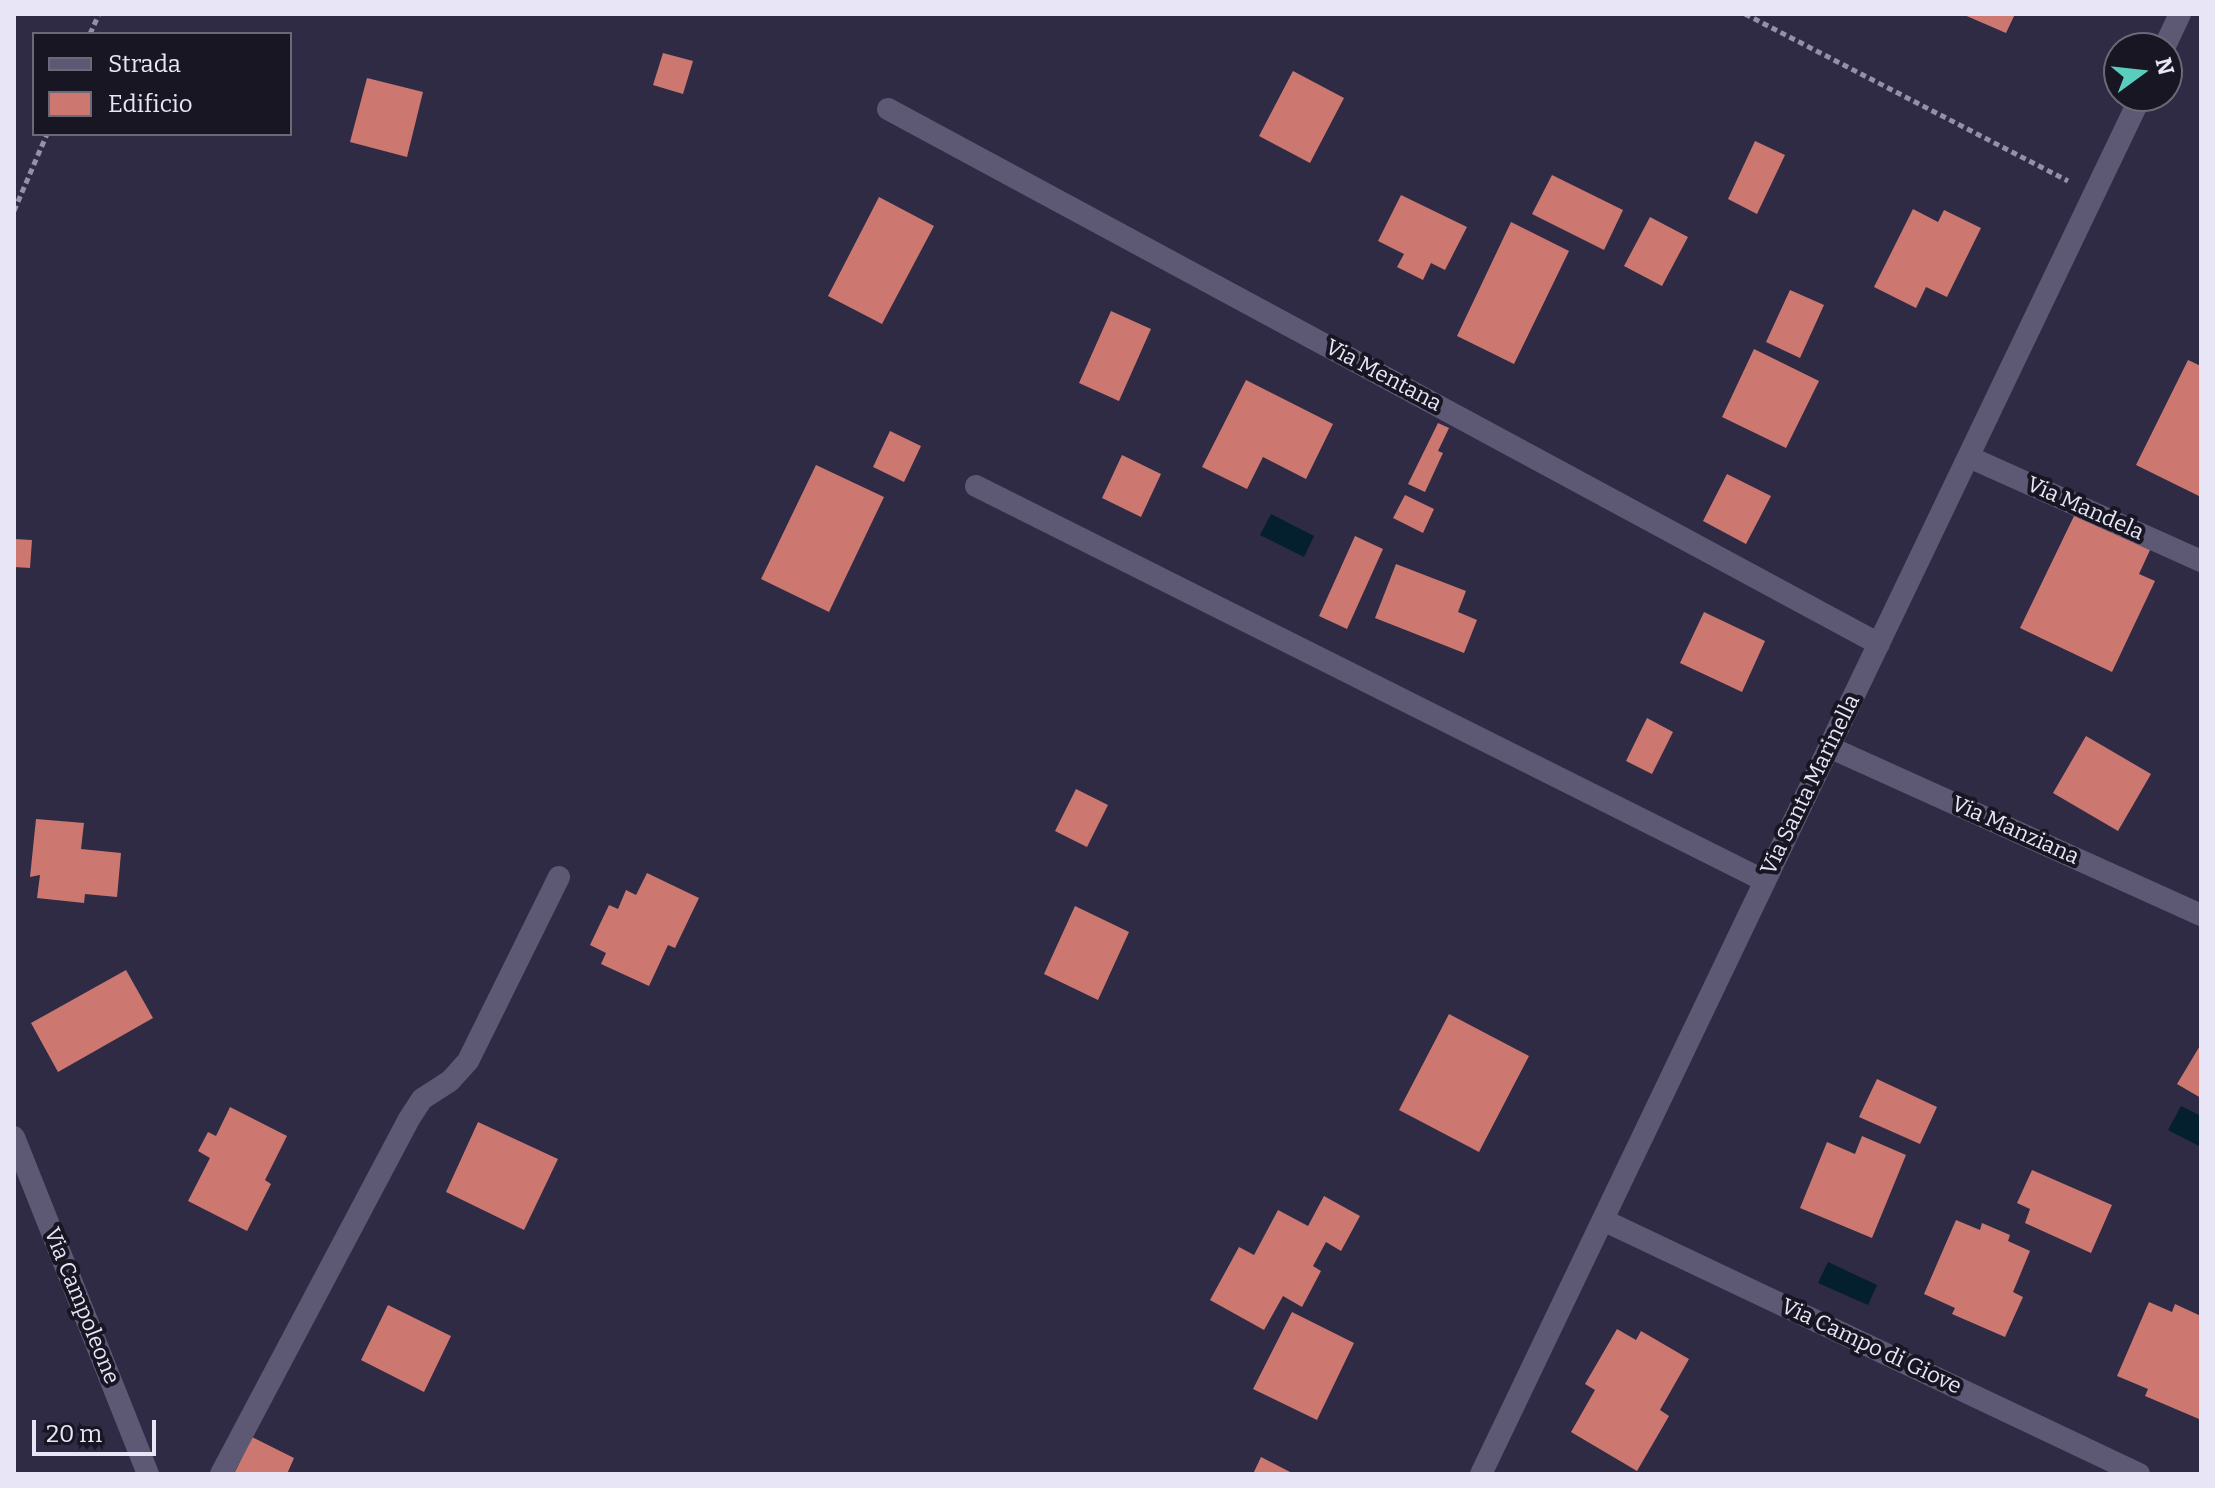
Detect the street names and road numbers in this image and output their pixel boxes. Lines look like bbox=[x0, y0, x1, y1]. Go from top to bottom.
street label: Via Mentana bbox=[1320, 334, 1446, 418]
street label: Via Mandela bbox=[2022, 471, 2148, 547]
street label: Via Santa Marinella bbox=[1756, 690, 1866, 880]
street label: Via Manziana bbox=[1947, 791, 2083, 871]
street label: Via Campoleone bbox=[38, 1224, 124, 1388]
street label: Via Campo di Giove bbox=[1777, 1294, 1965, 1400]

